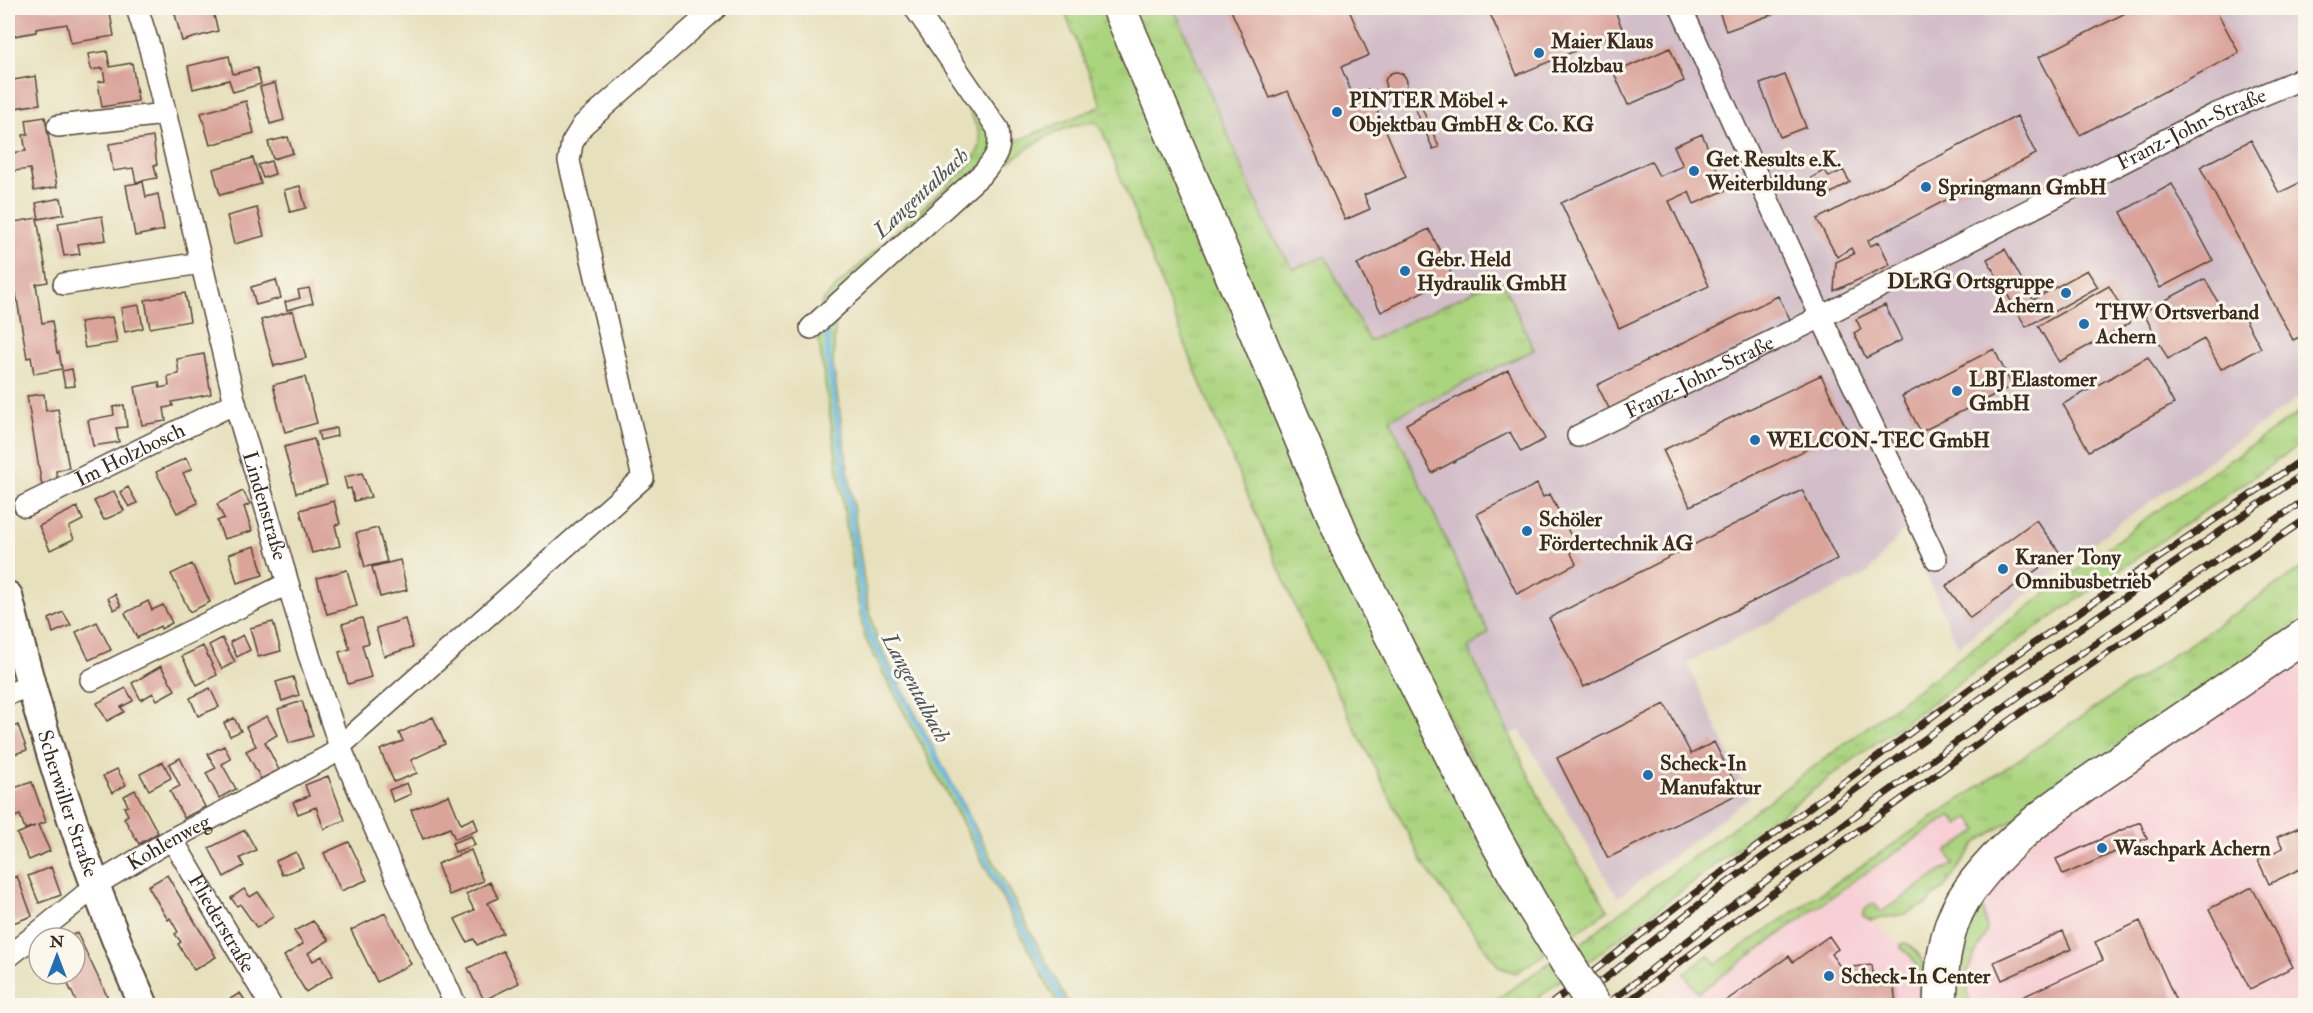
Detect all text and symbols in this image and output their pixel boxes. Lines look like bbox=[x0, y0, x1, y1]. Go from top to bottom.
place label: Maier Klaus Holzbau bbox=[1550, 28, 1653, 79]
marker: Maier Klaus Holzbau bbox=[1532, 46, 1546, 60]
street label: Franz-John-Straße bbox=[2112, 81, 2270, 176]
place label: PINTER Möbel + Objektbau GmbH & Co. KG bbox=[1349, 87, 1594, 138]
marker: PINTER Möbel + Objektbau GmbH & Co. KG bbox=[1330, 105, 1344, 119]
water label: Langentalbach bbox=[867, 142, 975, 245]
place label: Get Results e.K. Weiterbildung bbox=[1705, 146, 1841, 197]
marker: Get Results e.K. Weiterbildung bbox=[1687, 164, 1701, 178]
place label: Springmann GmbH bbox=[1938, 174, 2107, 201]
marker: Springmann GmbH bbox=[1919, 180, 1933, 194]
place label: Gebr. Held Hydraulik GmbH bbox=[1417, 246, 1567, 297]
marker: Gebr. Held Hydraulik GmbH bbox=[1398, 264, 1412, 278]
place label: DLRG Ortsgruppe Achern bbox=[1887, 268, 2054, 319]
marker: DLRG Ortsgruppe Achern bbox=[2059, 286, 2073, 300]
place label: THW Ortsverband Achern bbox=[2095, 299, 2260, 350]
marker: THW Ortsverband Achern bbox=[2077, 317, 2091, 331]
street label: Franz-John-Straße bbox=[1620, 329, 1779, 425]
place label: LBJ Elastomer GmbH bbox=[1969, 366, 2098, 417]
marker: LBJ Elastomer GmbH bbox=[1950, 384, 1964, 398]
street label: Im Holzbosch bbox=[71, 416, 189, 493]
place label: WELCON-TEC GmbH bbox=[1766, 427, 1990, 454]
marker: WELCON-TEC GmbH bbox=[1748, 433, 1762, 447]
street label: Lindenstraße bbox=[236, 448, 294, 563]
place label: Schöler Fördertechnik AG bbox=[1539, 506, 1693, 557]
marker: Schöler Fördertechnik AG bbox=[1520, 524, 1534, 538]
place label: Kraner Tony Omnibusbetrieb bbox=[2015, 544, 2152, 595]
marker: Kraner Tony Omnibusbetrieb bbox=[1996, 562, 2010, 576]
water label: Langentalbach bbox=[875, 627, 957, 748]
street label: Scherwiller Straße bbox=[31, 727, 105, 881]
place label: Scheck-In Manufaktur bbox=[1659, 750, 1762, 801]
marker: Scheck-In Manufaktur bbox=[1641, 768, 1655, 782]
street label: Kohlenweg bbox=[122, 807, 216, 877]
place label: Waschpark Achern bbox=[2113, 835, 2271, 862]
marker: Waschpark Achern bbox=[2095, 841, 2109, 855]
street label: Fliederstraße bbox=[182, 869, 262, 978]
north arrow bbox=[27, 926, 87, 986]
text: N bbox=[49, 932, 65, 952]
place label: Scheck-In Center bbox=[1841, 963, 1992, 990]
marker: Scheck-In Center bbox=[1822, 969, 1836, 983]

